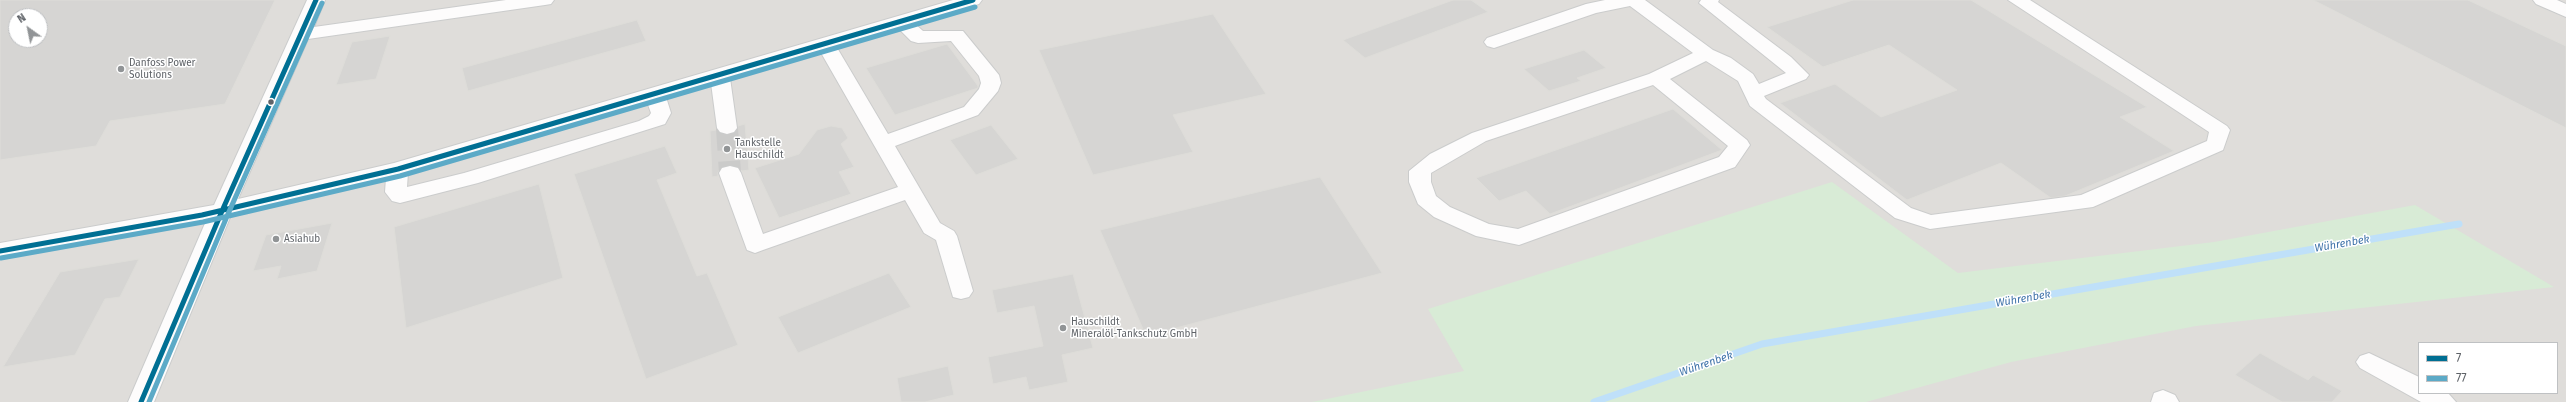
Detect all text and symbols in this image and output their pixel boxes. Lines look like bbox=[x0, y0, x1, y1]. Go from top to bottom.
north arrow bbox=[8, 8, 48, 48]
text: N bbox=[15, 11, 28, 26]
place label: Danfoss Power Solutions bbox=[129, 57, 195, 80]
marker: Danfoss Power Solutions bbox=[116, 64, 126, 74]
unlabelled marker bbox=[266, 97, 276, 107]
place label: Tankstelle Hauschildt bbox=[735, 137, 784, 160]
marker: Tankstelle Hauschildt bbox=[722, 144, 732, 154]
place label: Asiahub bbox=[284, 233, 320, 245]
water label: Wührenbek bbox=[2313, 233, 2371, 255]
marker: Asiahub bbox=[271, 234, 281, 244]
water label: Wührenbek bbox=[1994, 288, 2052, 310]
place label: Hauschildt Mineralöl-Tankschutz GmbH bbox=[1071, 316, 1197, 340]
marker: Hauschildt Mineralöl-Tankschutz GmbH bbox=[1058, 323, 1068, 333]
legend bbox=[2418, 342, 2558, 394]
water label: Wührenbek bbox=[1678, 349, 1734, 379]
text: 7 bbox=[2456, 351, 2461, 365]
text: 77 bbox=[2456, 371, 2467, 385]

